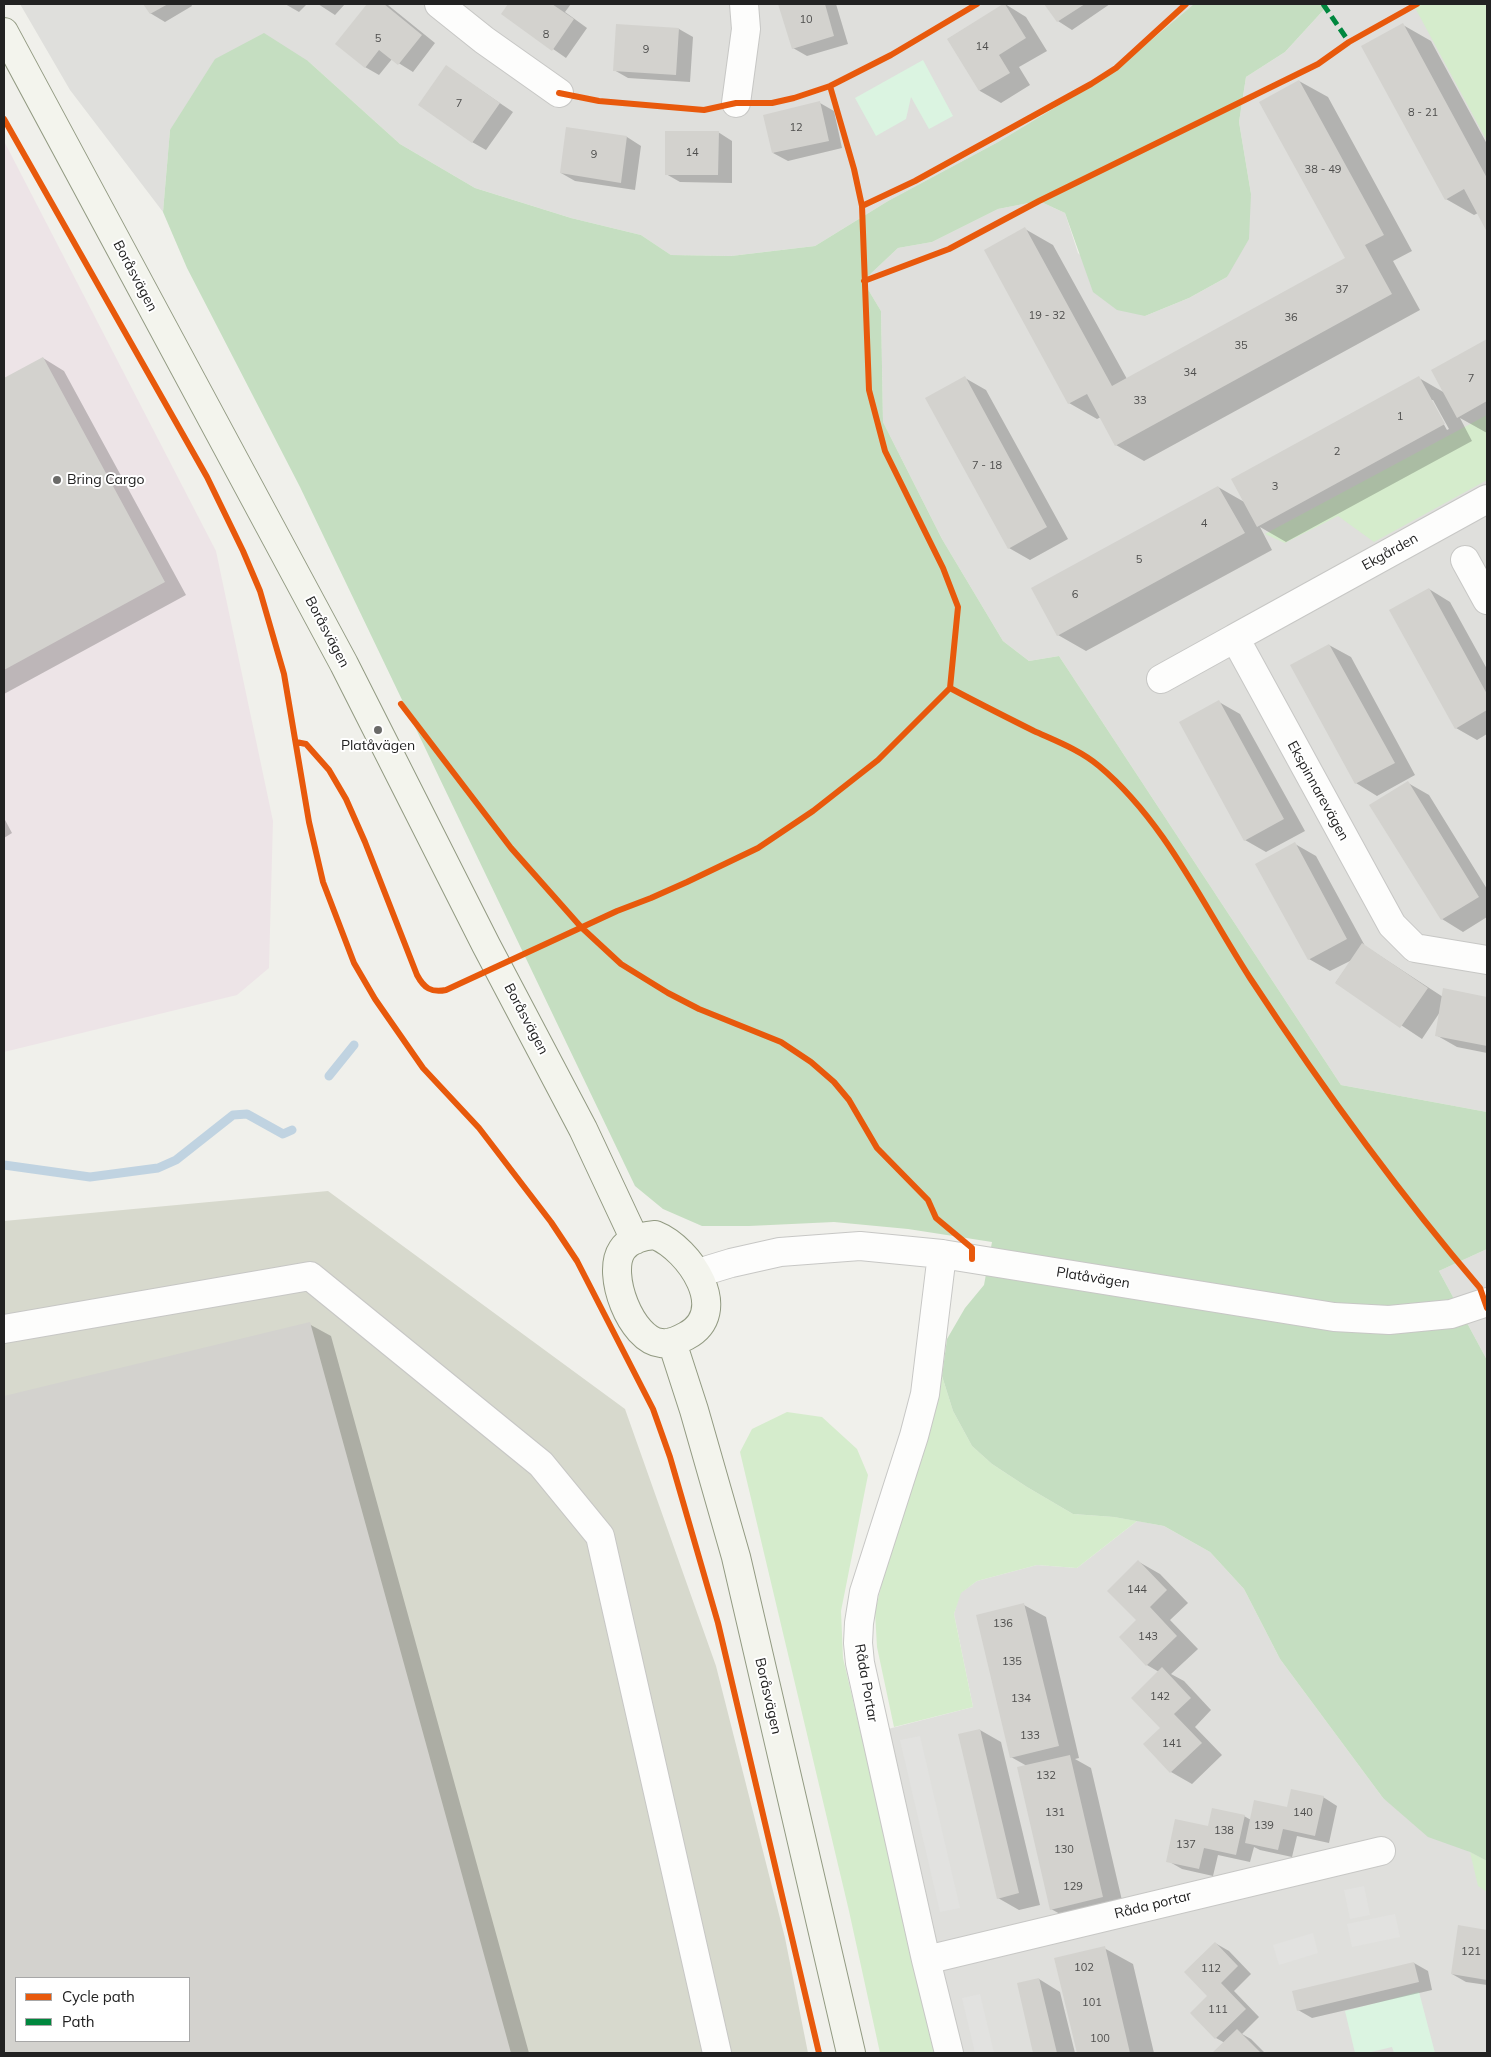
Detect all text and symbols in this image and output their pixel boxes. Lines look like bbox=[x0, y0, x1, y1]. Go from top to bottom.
house number: 10 bbox=[799, 13, 813, 27]
house number: 8 bbox=[543, 28, 549, 42]
house number: 5 bbox=[375, 32, 381, 46]
house number: 14 bbox=[975, 40, 989, 54]
house number: 9 bbox=[643, 43, 649, 57]
house number: 7 bbox=[456, 97, 462, 111]
house number: 8 - 21 bbox=[1408, 106, 1438, 120]
house number: 12 bbox=[789, 121, 803, 135]
house number: 14 bbox=[685, 146, 699, 160]
house number: 9 bbox=[591, 148, 597, 162]
house number: 38 - 49 bbox=[1305, 163, 1341, 177]
street label: Boråsvägen bbox=[109, 238, 161, 314]
house number: 37 bbox=[1335, 283, 1349, 297]
house number: 19 - 32 bbox=[1029, 309, 1065, 323]
house number: 36 bbox=[1284, 311, 1298, 325]
house number: 35 bbox=[1234, 339, 1248, 353]
house number: 34 bbox=[1183, 366, 1197, 380]
house number: 7 bbox=[1468, 372, 1474, 386]
house number: 33 bbox=[1133, 394, 1147, 408]
house number: 1 bbox=[1397, 410, 1403, 424]
house number: 2 bbox=[1334, 445, 1340, 459]
house number: 7 - 18 bbox=[972, 459, 1002, 473]
place label: Bring Cargo bbox=[67, 472, 144, 488]
marker: Bring Cargo bbox=[51, 474, 63, 486]
house number: 3 bbox=[1272, 480, 1278, 494]
house number: 4 bbox=[1201, 517, 1207, 531]
street label: Ekgården bbox=[1359, 530, 1421, 574]
house number: 5 bbox=[1136, 553, 1142, 567]
house number: 6 bbox=[1072, 588, 1078, 602]
street label: Boråsvägen bbox=[301, 594, 353, 670]
marker: Platåvägen bbox=[372, 724, 384, 736]
place label: Platåvägen bbox=[341, 738, 415, 754]
street label: Ekspinnarevägen bbox=[1284, 738, 1352, 844]
street label: Boråsvägen bbox=[500, 981, 552, 1057]
street label: Platåvägen bbox=[1055, 1264, 1131, 1292]
house number: 144 bbox=[1127, 1583, 1147, 1597]
house number: 136 bbox=[993, 1617, 1013, 1631]
house number: 143 bbox=[1138, 1630, 1158, 1644]
street label: Råda Portar bbox=[851, 1643, 881, 1723]
house number: 135 bbox=[1002, 1655, 1022, 1669]
street label: Boråsvägen bbox=[751, 1656, 785, 1736]
house number: 142 bbox=[1150, 1690, 1170, 1704]
house number: 134 bbox=[1011, 1692, 1031, 1706]
house number: 133 bbox=[1020, 1729, 1040, 1743]
house number: 141 bbox=[1162, 1737, 1182, 1751]
house number: 132 bbox=[1036, 1769, 1056, 1783]
house number: 131 bbox=[1045, 1806, 1065, 1820]
house number: 140 bbox=[1293, 1806, 1313, 1820]
house number: 139 bbox=[1254, 1819, 1274, 1833]
house number: 138 bbox=[1214, 1824, 1234, 1838]
house number: 137 bbox=[1176, 1838, 1196, 1852]
house number: 130 bbox=[1054, 1843, 1074, 1857]
house number: 129 bbox=[1063, 1880, 1083, 1894]
street label: Råda portar bbox=[1113, 1887, 1193, 1923]
house number: 121 bbox=[1461, 1945, 1481, 1959]
house number: 102 bbox=[1074, 1961, 1094, 1975]
house number: 112 bbox=[1201, 1962, 1221, 1976]
legend bbox=[15, 1977, 190, 2042]
text: Cycle path bbox=[62, 1987, 135, 2006]
house number: 101 bbox=[1082, 1996, 1102, 2010]
house number: 111 bbox=[1208, 2003, 1228, 2017]
text: Path bbox=[62, 2012, 94, 2031]
house number: 100 bbox=[1090, 2032, 1110, 2046]

